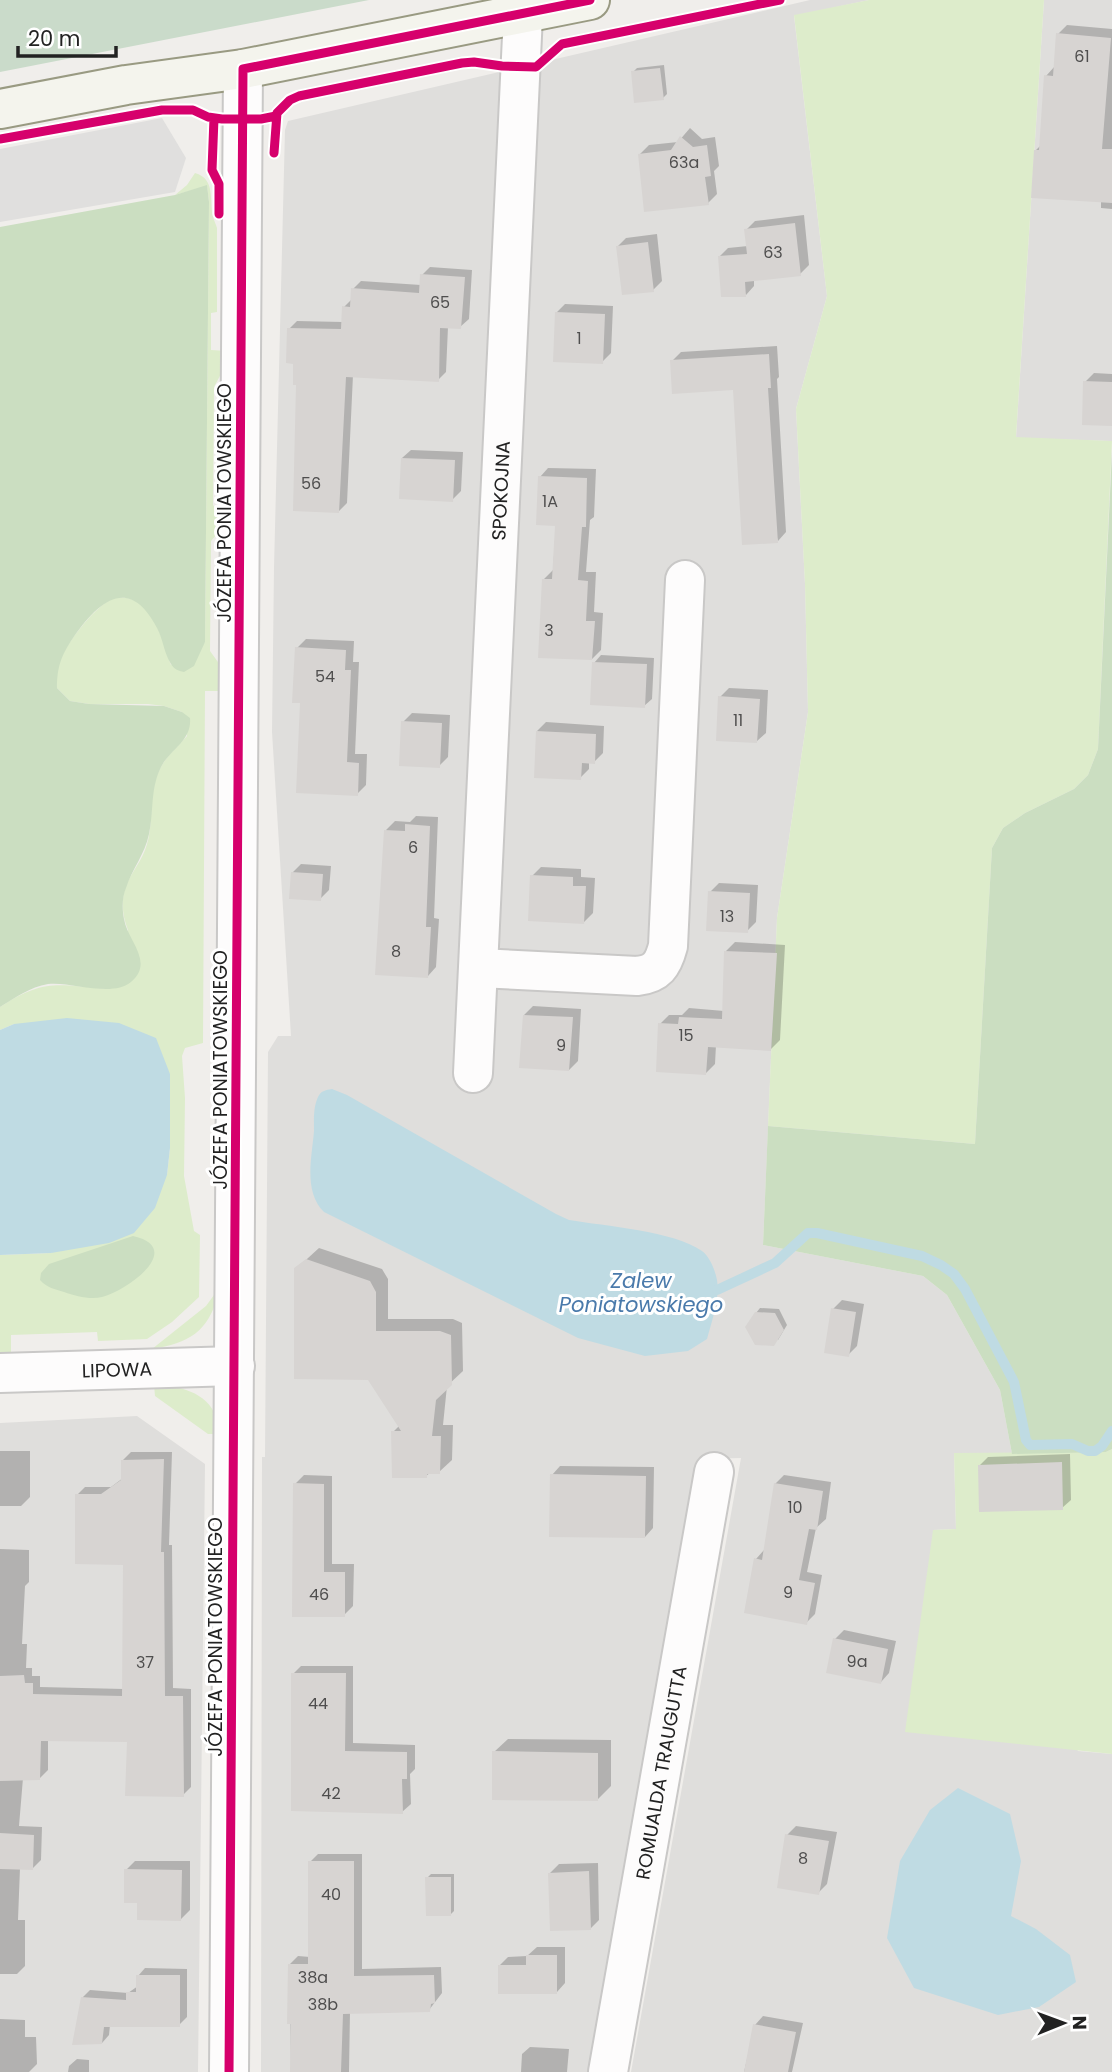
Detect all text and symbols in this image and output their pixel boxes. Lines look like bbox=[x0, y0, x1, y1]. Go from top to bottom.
scale bar bbox=[18, 14, 116, 58]
text: 20 m bbox=[28, 24, 81, 53]
house number: 61 bbox=[1074, 45, 1090, 68]
house number: 63a bbox=[669, 151, 699, 174]
house number: 63 bbox=[763, 241, 783, 264]
house number: 65 bbox=[430, 291, 450, 314]
house number: 1 bbox=[576, 327, 582, 350]
street label: JÓZEFA PONIATOWSKIEGO bbox=[211, 383, 238, 623]
street label: SPOKOJNA bbox=[485, 440, 517, 541]
house number: 56 bbox=[301, 472, 321, 495]
house number: 1A bbox=[542, 490, 558, 513]
house number: 3 bbox=[544, 619, 554, 642]
house number: 54 bbox=[315, 665, 335, 688]
house number: 11 bbox=[733, 709, 743, 732]
house number: 6 bbox=[408, 836, 418, 859]
house number: 13 bbox=[720, 905, 734, 928]
house number: 8 bbox=[391, 940, 401, 963]
street label: JÓZEFA PONIATOWSKIEGO bbox=[207, 950, 234, 1190]
house number: 15 bbox=[678, 1024, 694, 1047]
house number: 9 bbox=[556, 1034, 566, 1057]
water label: Zalew Poniatowskiego bbox=[559, 1266, 723, 1319]
street label: LIPOWA bbox=[81, 1355, 153, 1385]
house number: 10 bbox=[787, 1496, 803, 1519]
street label: JÓZEFA PONIATOWSKIEGO bbox=[202, 1517, 229, 1757]
house number: 9 bbox=[783, 1581, 793, 1604]
house number: 46 bbox=[309, 1583, 329, 1606]
house number: 9a bbox=[847, 1650, 867, 1673]
house number: 37 bbox=[136, 1651, 154, 1674]
street label: ROMUALDA TRAUGUTTA bbox=[629, 1664, 694, 1882]
house number: 44 bbox=[308, 1692, 328, 1715]
house number: 42 bbox=[321, 1782, 341, 1805]
house number: 8 bbox=[798, 1847, 808, 1870]
house number: 40 bbox=[321, 1883, 341, 1906]
house number: 38a bbox=[298, 1966, 328, 1989]
north arrow bbox=[1028, 1988, 1098, 2058]
house number: 38b bbox=[308, 1993, 338, 2016]
text: N bbox=[1066, 2015, 1093, 2030]

